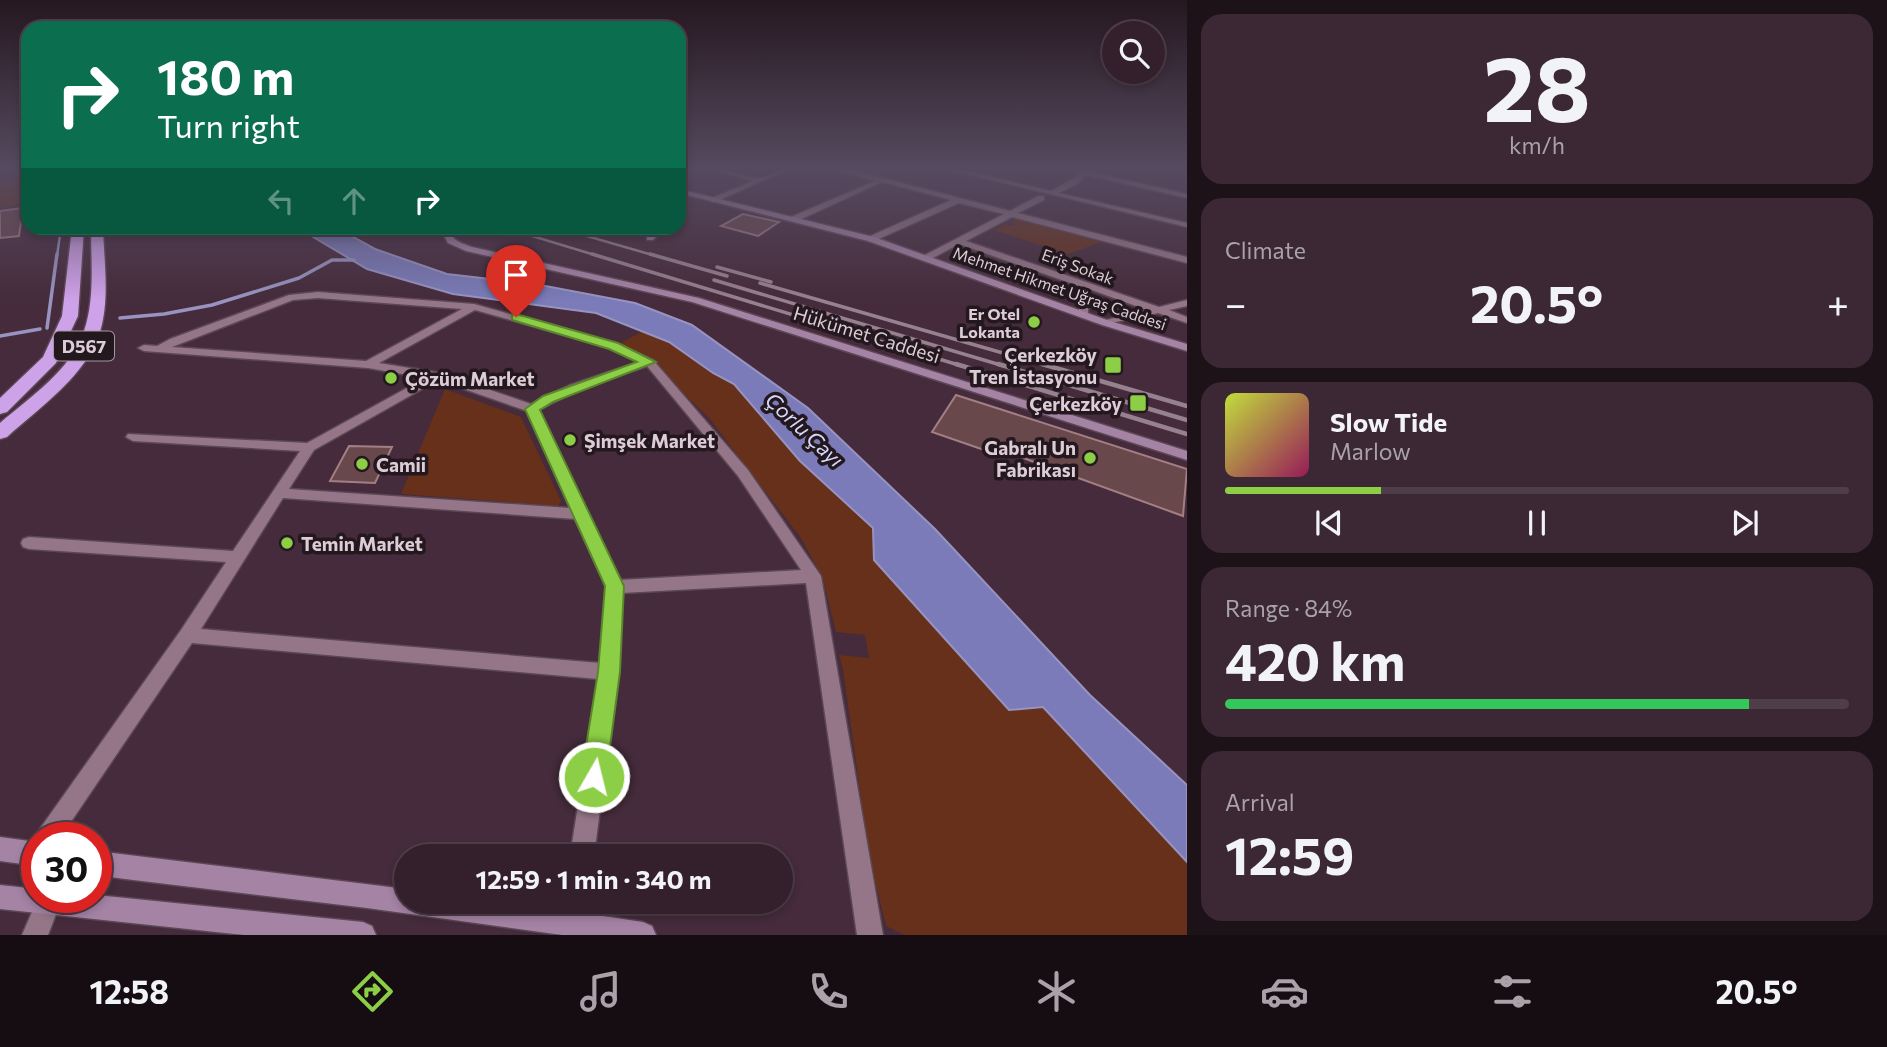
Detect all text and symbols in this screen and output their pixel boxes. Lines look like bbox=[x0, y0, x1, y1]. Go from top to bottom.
map controls bbox=[1102, 21, 1165, 84]
button: search bbox=[1102, 21, 1165, 84]
text: 28 bbox=[1483, 29, 1591, 141]
text: 180 m bbox=[157, 45, 294, 105]
icon: right bbox=[42, 49, 133, 140]
text: Turn right bbox=[157, 105, 300, 145]
text: km/h bbox=[1509, 131, 1565, 159]
icon: left bbox=[262, 182, 300, 220]
icon: ahead bbox=[335, 182, 373, 220]
icon: right bbox=[408, 182, 446, 220]
text: Climate bbox=[1225, 236, 1306, 264]
street label: Mehmet Hikmet Uğraş Caddesi bbox=[951, 242, 1169, 334]
street label: Eriş Sokak bbox=[1040, 244, 1117, 288]
pin bbox=[486, 245, 546, 317]
icon: arrive bbox=[497, 256, 535, 294]
text: 20.5° bbox=[1470, 270, 1603, 334]
text: − bbox=[1225, 279, 1247, 326]
text: + bbox=[1827, 279, 1849, 326]
street label: Hükümet Caddesi bbox=[791, 301, 943, 367]
place label: Er Otel Lokanta bbox=[959, 304, 1020, 341]
marker: Er Otel Lokanta bbox=[1026, 314, 1042, 330]
road number: D567 bbox=[54, 332, 114, 360]
place label: Çerkezköy Tren İstasyonu bbox=[969, 343, 1098, 388]
marker: Çerkezköy Tren İstasyonu bbox=[1103, 355, 1123, 375]
place label: Çözüm Market bbox=[405, 367, 534, 390]
marker: Çözüm Market bbox=[383, 370, 399, 386]
water label: Çorlu Çayı bbox=[761, 387, 849, 471]
place label: Çerkezköy bbox=[1029, 392, 1123, 415]
marker: Çerkezköy bbox=[1128, 393, 1148, 413]
text: Slow Tide bbox=[1330, 406, 1447, 437]
place label: Şimşek Market bbox=[584, 429, 715, 452]
marker: Şimşek Market bbox=[562, 432, 578, 448]
place label: Gabralı Un Fabrikası bbox=[984, 436, 1076, 481]
text: Marlow bbox=[1330, 437, 1411, 465]
marker: Gabralı Un Fabrikası bbox=[1082, 450, 1098, 466]
place label: Camii bbox=[376, 453, 426, 476]
marker: Camii bbox=[354, 456, 370, 472]
icon: previous bbox=[1310, 504, 1348, 542]
icon: pause bbox=[1518, 504, 1556, 542]
icon: next bbox=[1726, 504, 1764, 542]
place label: Temin Market bbox=[301, 532, 423, 555]
marker: Temin Market bbox=[279, 535, 295, 551]
text: Range · 84% bbox=[1225, 594, 1352, 622]
text: 420 km bbox=[1225, 628, 1405, 692]
position arrow bbox=[557, 740, 631, 814]
text: Arrival bbox=[1225, 788, 1295, 816]
speed limit sign: 30 bbox=[21, 822, 112, 913]
text: 12:59 bbox=[1225, 822, 1354, 886]
text: 12:59 · 1 min · 340 m bbox=[476, 863, 711, 894]
icon: directions bbox=[348, 967, 397, 1016]
icon: music bbox=[576, 967, 625, 1016]
icon: phone bbox=[804, 967, 853, 1016]
icon: climate bbox=[1032, 967, 1081, 1016]
icon: car bbox=[1260, 967, 1309, 1016]
icon: filters bbox=[1488, 967, 1537, 1016]
text: 12:58 bbox=[89, 971, 169, 1011]
text: 20.5° bbox=[1715, 971, 1798, 1011]

